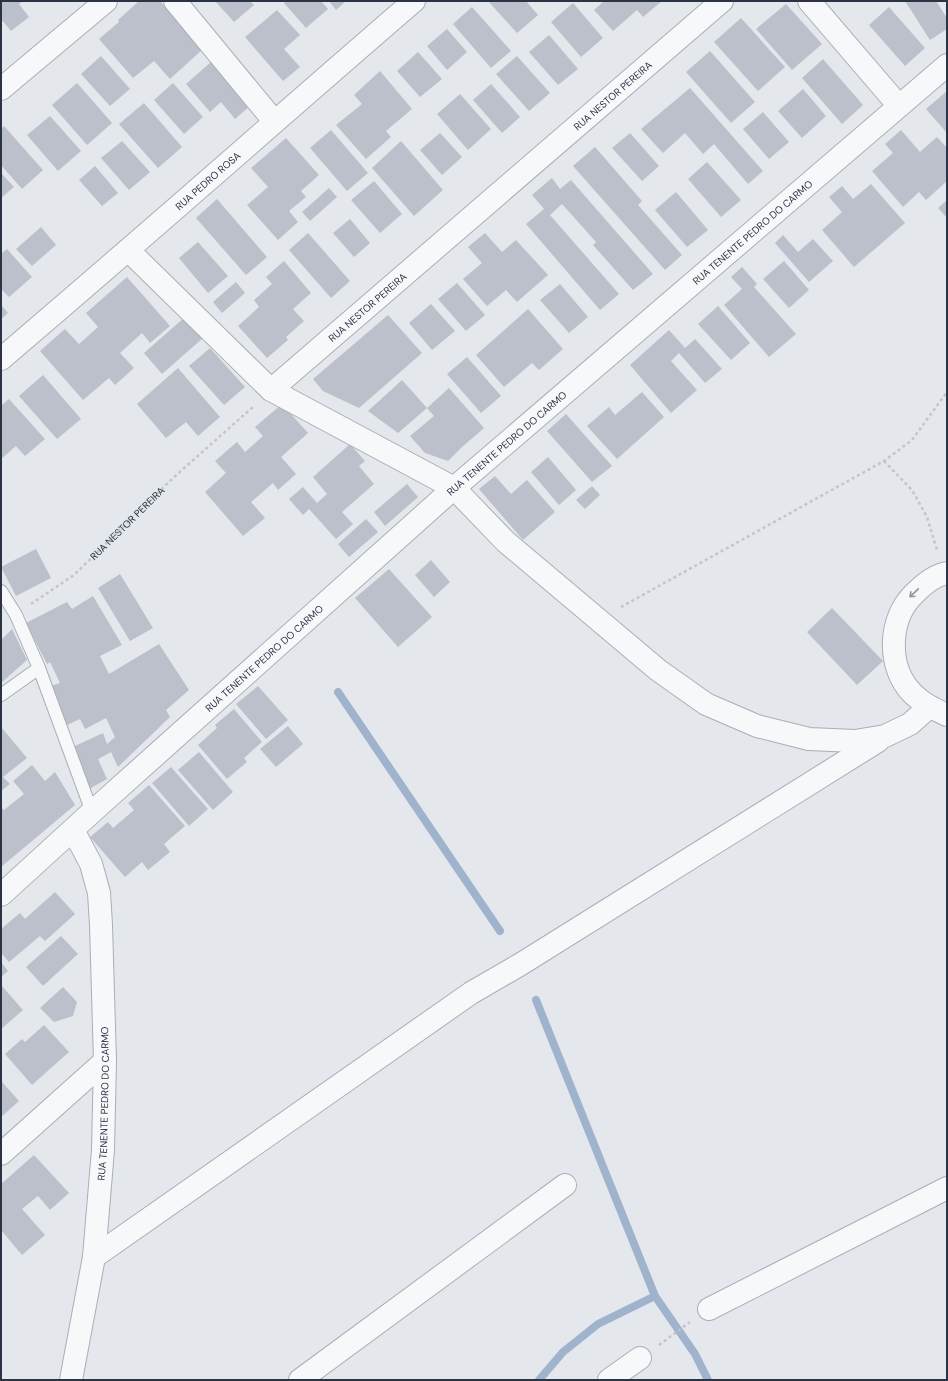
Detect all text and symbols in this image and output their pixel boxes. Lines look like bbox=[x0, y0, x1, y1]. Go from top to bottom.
street label: RUA NESTOR PEREIRA bbox=[571, 58, 655, 133]
street label: RUA PEDRO ROSA bbox=[172, 148, 243, 213]
street label: RUA TENENTE PEDRO DO CARMO bbox=[690, 177, 815, 287]
street label: RUA NESTOR PEREIRA bbox=[325, 269, 409, 344]
street label: RUA TENENTE PEDRO DO CARMO bbox=[444, 388, 569, 498]
street label: RUA NESTOR PEREIRA bbox=[87, 483, 167, 563]
one-way arrow bbox=[909, 588, 919, 598]
street label: RUA TENENTE PEDRO DO CARMO bbox=[202, 602, 326, 714]
street label: RUA TENENTE PEDRO DO CARMO bbox=[94, 1026, 112, 1181]

